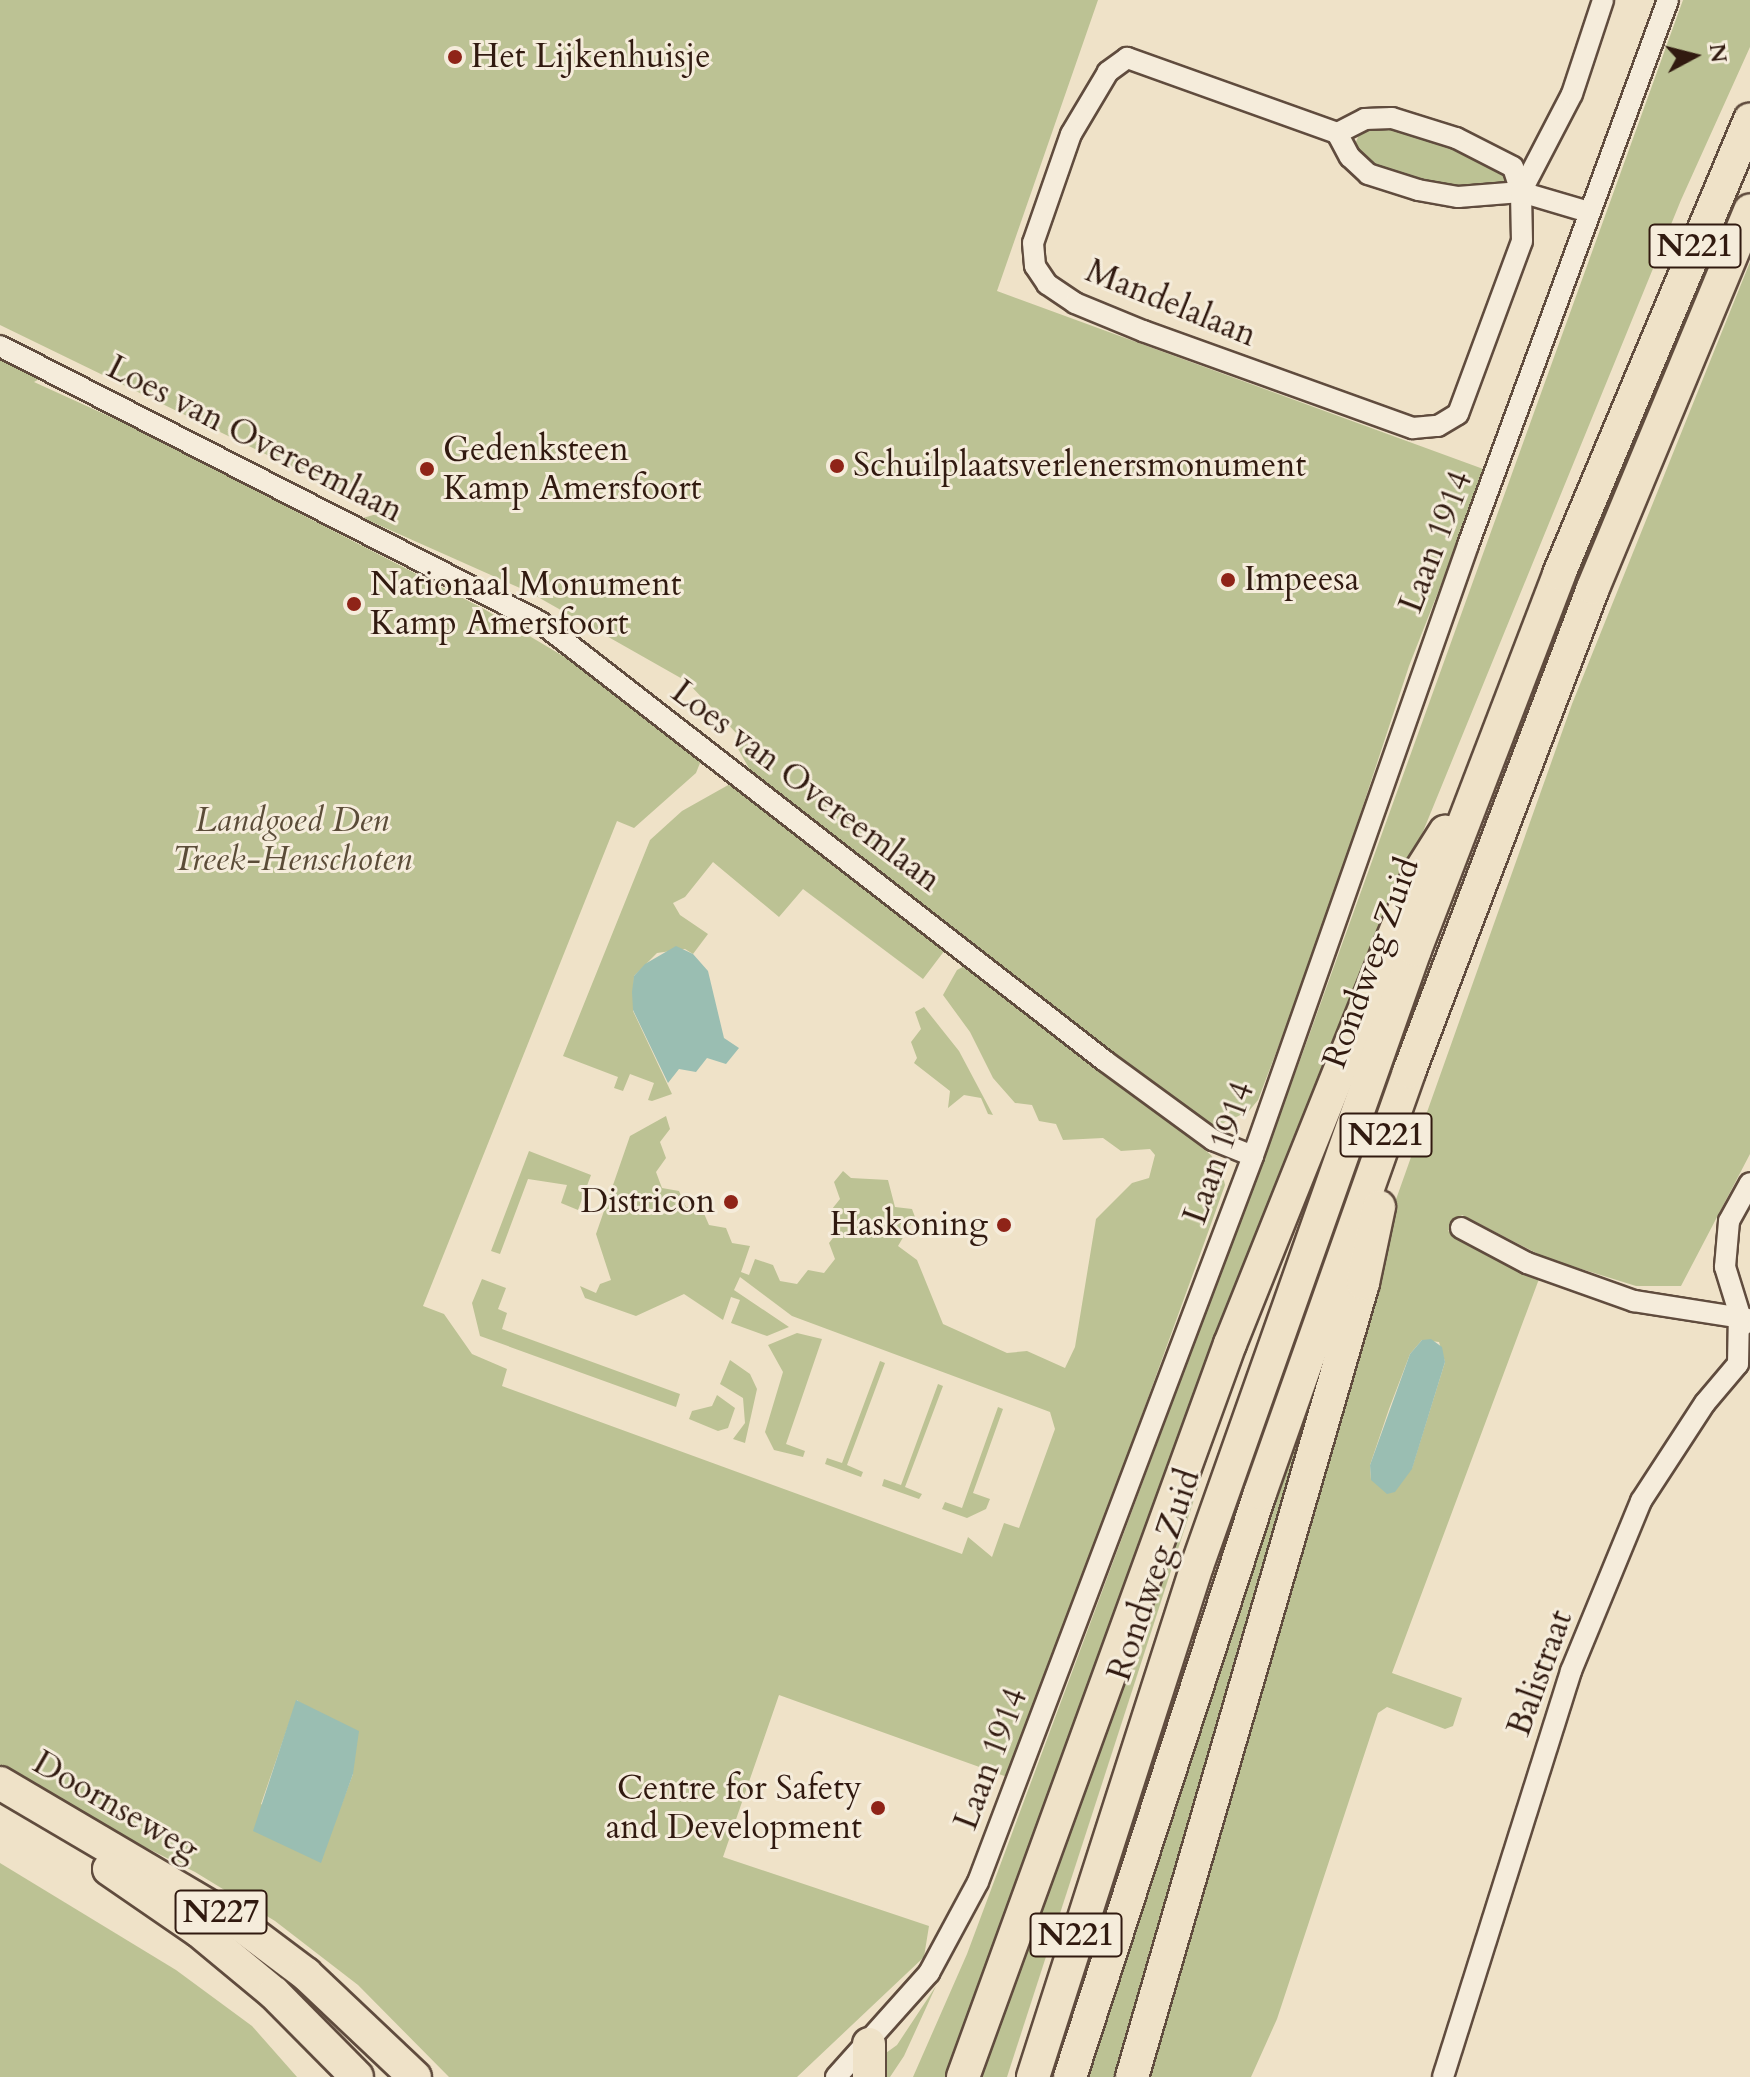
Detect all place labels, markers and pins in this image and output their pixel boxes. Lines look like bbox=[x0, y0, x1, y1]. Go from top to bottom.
place label: Het Lijkenhuisje bbox=[471, 37, 711, 77]
marker: Het Lijkenhuisje bbox=[446, 48, 464, 66]
place label: Gedenksteen Kamp Amersfoort bbox=[443, 429, 701, 508]
place label: Schuilplaatsverlenersmonument bbox=[853, 446, 1306, 486]
marker: Schuilplaatsverlenersmonument bbox=[828, 457, 846, 475]
marker: Gedenksteen Kamp Amersfoort bbox=[418, 460, 436, 478]
place label: Impeesa bbox=[1244, 560, 1359, 600]
place label: Nationaal Monument Kamp Amersfoort bbox=[370, 564, 682, 644]
marker: Impeesa bbox=[1219, 571, 1237, 589]
marker: Nationaal Monument Kamp Amersfoort bbox=[345, 595, 363, 613]
place label: Districon bbox=[581, 1182, 715, 1222]
marker: Districon bbox=[722, 1193, 740, 1211]
place label: Haskoning bbox=[830, 1205, 988, 1245]
marker: Haskoning bbox=[995, 1216, 1013, 1234]
place label: Centre for Safety and Development bbox=[606, 1768, 862, 1848]
marker: Centre for Safety and Development bbox=[869, 1799, 887, 1817]

